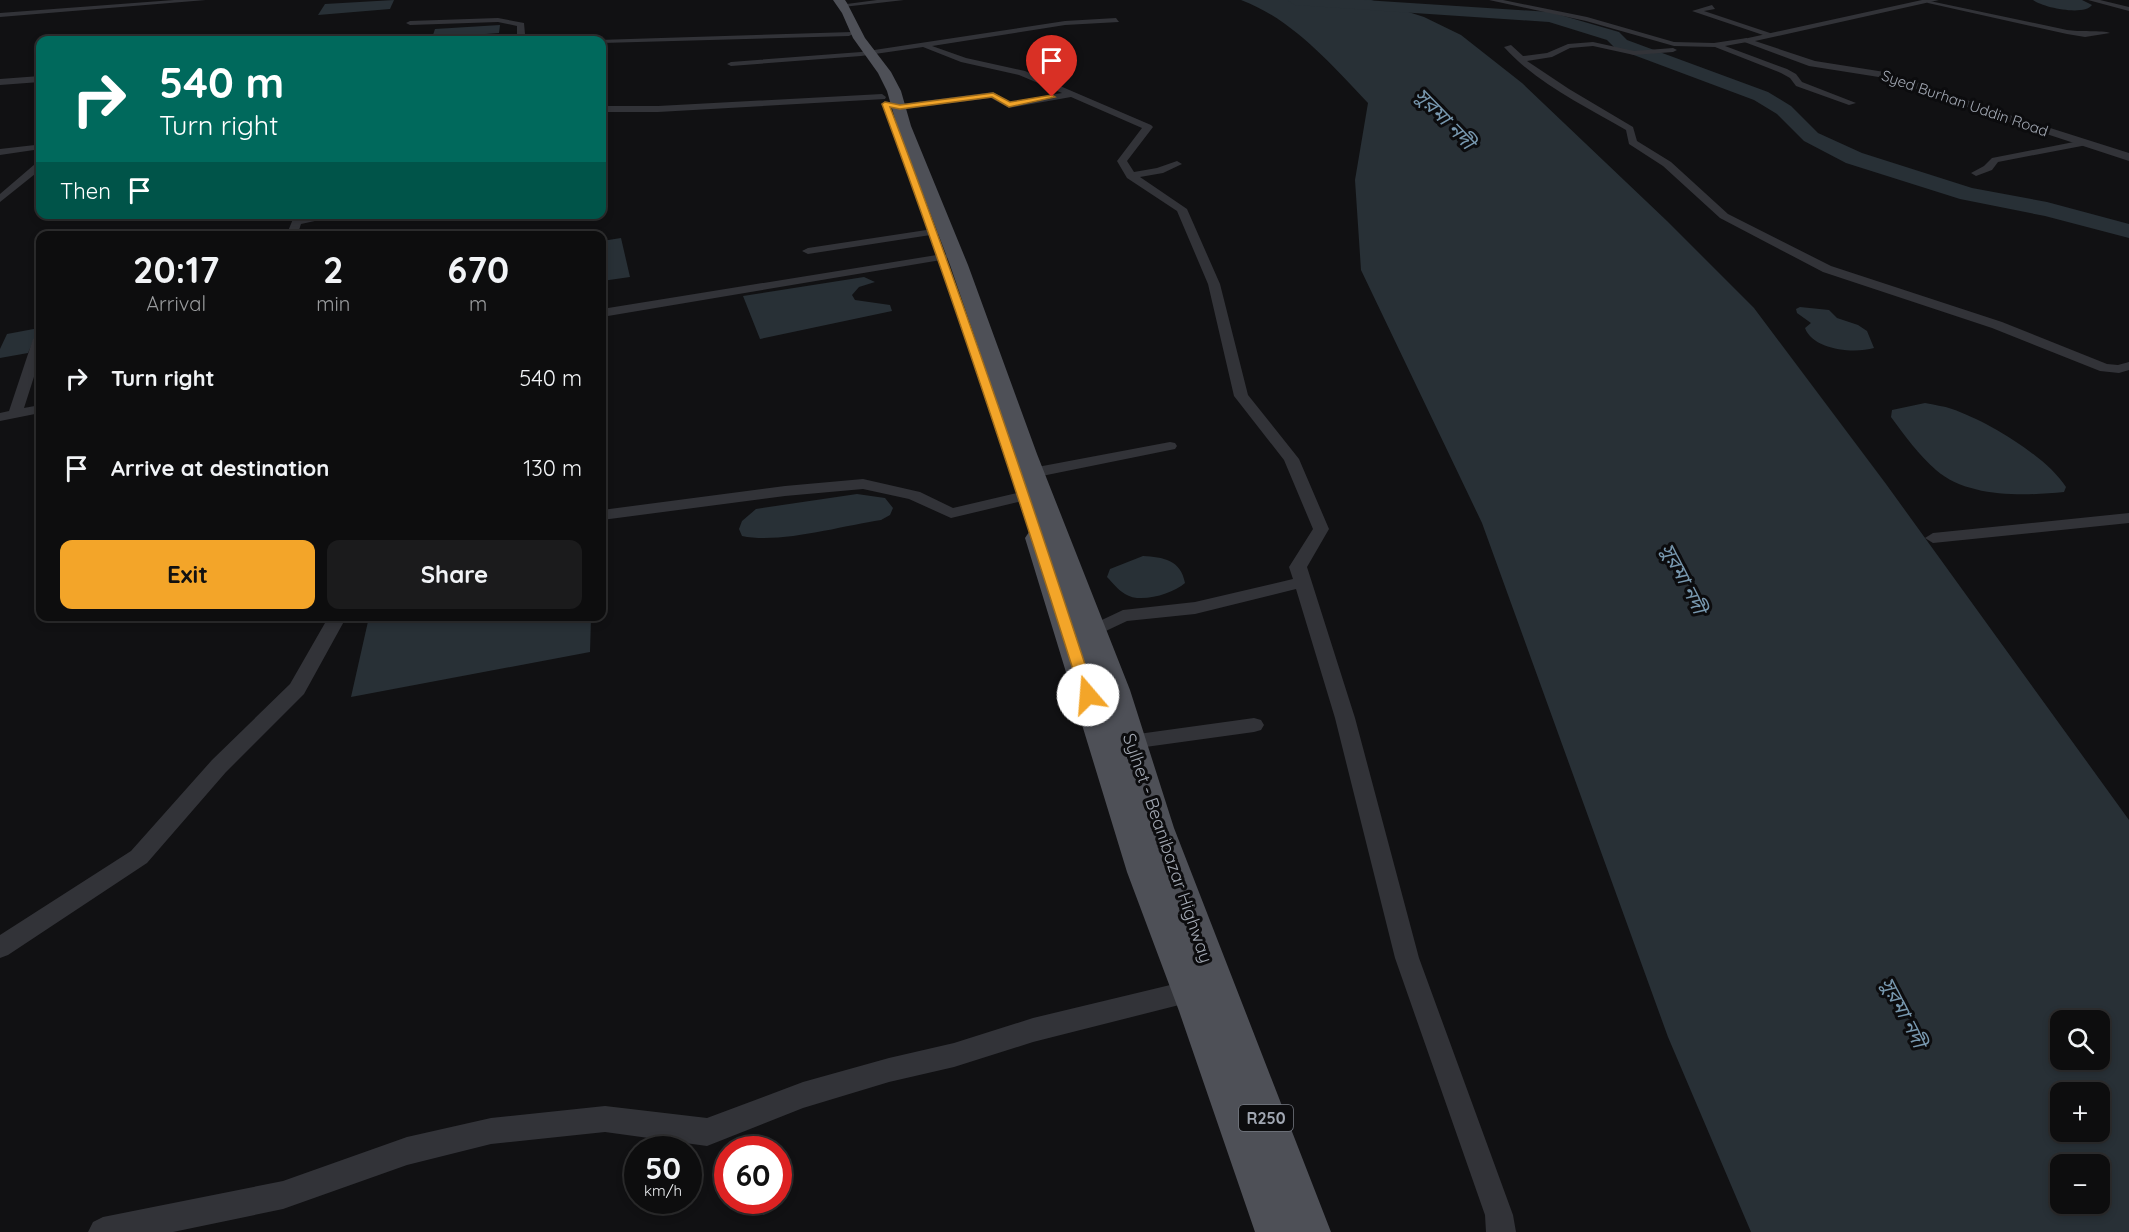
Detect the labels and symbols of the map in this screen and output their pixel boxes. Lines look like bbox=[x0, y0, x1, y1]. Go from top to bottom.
pin bbox=[1026, 35, 1077, 97]
street label: Syed Burhan Uddin Road bbox=[1879, 66, 2051, 140]
water label: সুরমা নদী bbox=[1410, 82, 1483, 157]
water label: সুরমা নদী bbox=[1656, 539, 1714, 621]
position arrow bbox=[1056, 663, 1120, 727]
street label: Sylhet - Beanibazar Highway bbox=[1118, 730, 1218, 966]
water label: সুরমা নদী bbox=[1876, 973, 1934, 1055]
road number: R250 bbox=[1239, 1105, 1293, 1131]
speed limit sign: 60 bbox=[714, 1136, 792, 1214]

